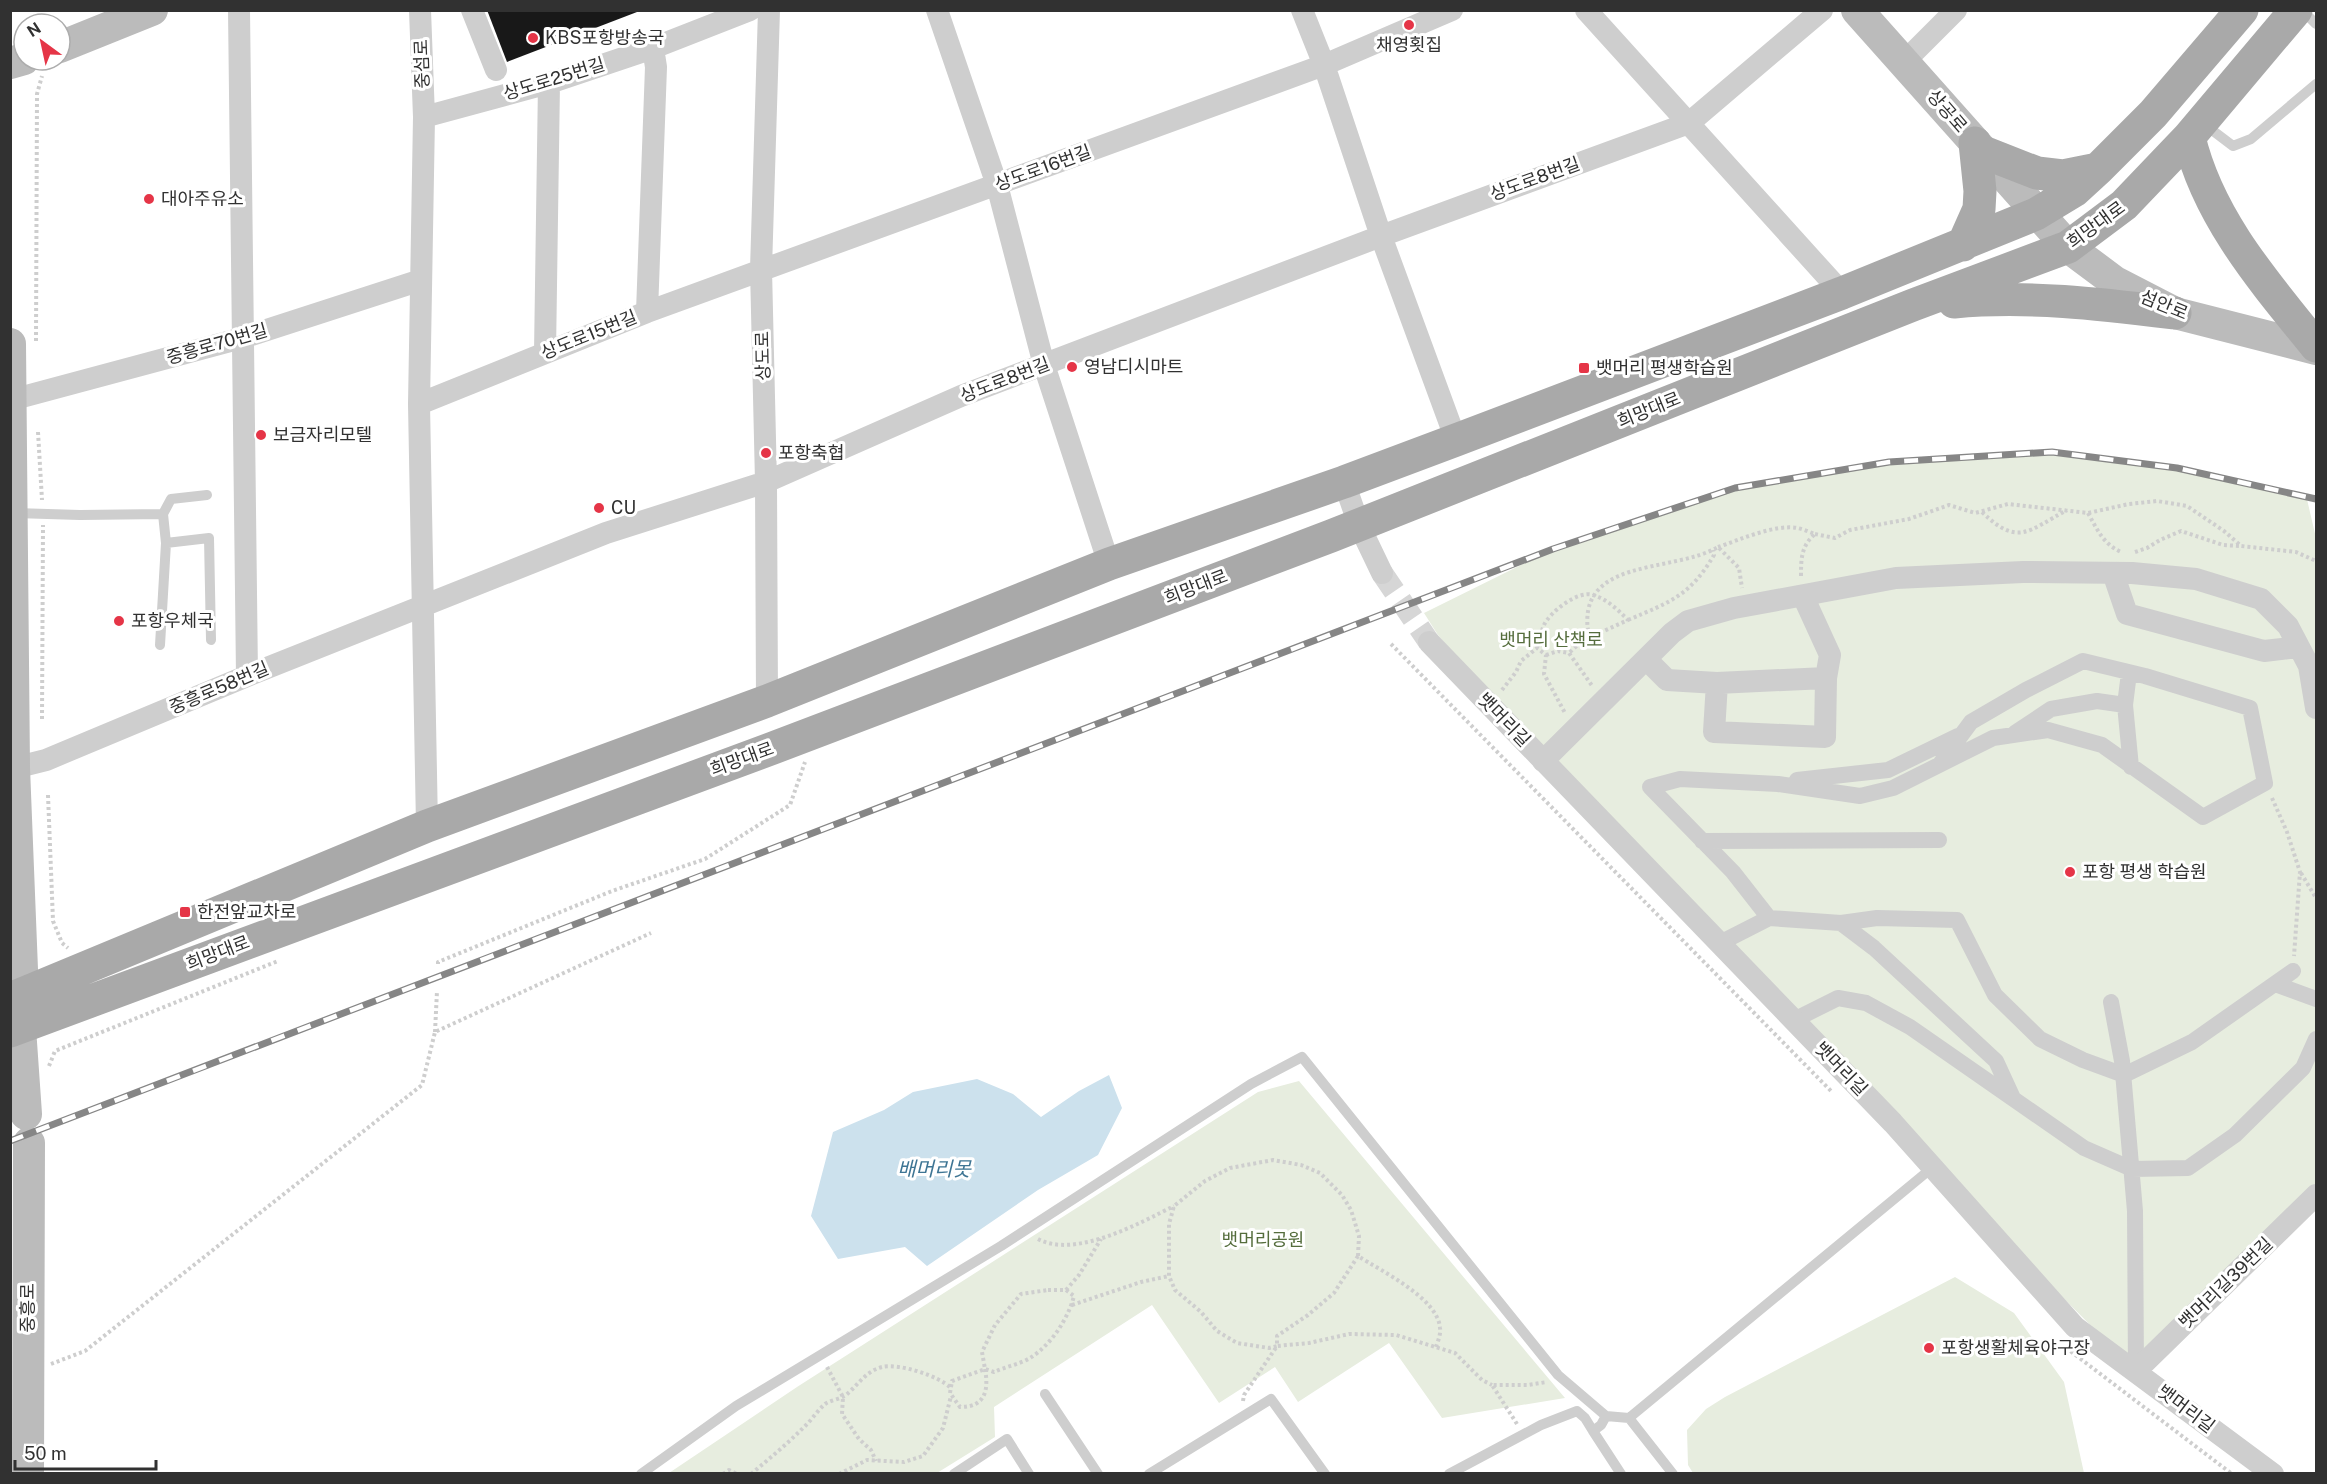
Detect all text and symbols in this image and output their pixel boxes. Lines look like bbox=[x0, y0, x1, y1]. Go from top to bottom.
north arrow bbox=[12, 12, 72, 72]
text: N bbox=[24, 18, 45, 41]
marker: 채영횟집 bbox=[1402, 18, 1416, 32]
place label: KBS포항방송국 bbox=[545, 27, 664, 48]
marker: KBS포항방송국 bbox=[526, 31, 540, 45]
place label: 채영횟집 bbox=[1376, 34, 1442, 55]
street label: 중섬로 bbox=[410, 39, 433, 89]
street label: 상도로25번길 bbox=[501, 53, 607, 104]
street label: 상공로 bbox=[1923, 85, 1972, 136]
street label: 상도로16번길 bbox=[992, 140, 1094, 195]
street label: 상도로8번길 bbox=[1487, 153, 1583, 205]
place label: 대아주유소 bbox=[161, 188, 244, 209]
marker: 대아주유소 bbox=[142, 192, 156, 206]
street label: 희망대로 bbox=[2063, 197, 2129, 253]
street label: 섬안로 bbox=[2137, 285, 2191, 324]
street label: 상도로15번길 bbox=[538, 306, 640, 363]
street label: 중흥로70번길 bbox=[164, 319, 270, 368]
street label: 상도로 bbox=[752, 331, 773, 381]
street label: 상도로8번길 bbox=[957, 353, 1053, 406]
place label: 영남디시마트 bbox=[1084, 356, 1183, 377]
place label: 뱃머리 평생학습원 bbox=[1596, 357, 1733, 378]
marker: 영남디시마트 bbox=[1065, 360, 1079, 374]
marker: 뱃머리 평생학습원 bbox=[1577, 361, 1591, 375]
street label: 희망대로 bbox=[1614, 387, 1683, 432]
place label: 보금자리모텔 bbox=[273, 424, 372, 445]
marker: 보금자리모텔 bbox=[254, 428, 268, 442]
place label: 포항축협 bbox=[778, 442, 844, 463]
marker: 포항축협 bbox=[759, 446, 773, 460]
place label: CU bbox=[611, 497, 636, 518]
marker: CU bbox=[592, 501, 606, 515]
street label: 희망대로 bbox=[1161, 565, 1231, 608]
place label: 포항우체국 bbox=[131, 610, 214, 631]
marker: 포항우체국 bbox=[112, 614, 126, 628]
park label: 뱃머리 산책로 bbox=[1499, 629, 1603, 650]
street label: 중흥로58번길 bbox=[166, 657, 272, 718]
street label: 뱃머리길 bbox=[1474, 689, 1535, 751]
street label: 희망대로 bbox=[707, 737, 777, 780]
place label: 포항 평생 학습원 bbox=[2082, 861, 2207, 882]
marker: 포항 평생 학습원 bbox=[2063, 865, 2077, 879]
place label: 한전앞교차로 bbox=[197, 901, 296, 922]
marker: 한전앞교차로 bbox=[178, 905, 192, 919]
street label: 희망대로 bbox=[183, 931, 253, 974]
street label: 뱃머리길 bbox=[1811, 1038, 1872, 1100]
water label: 배머리못 bbox=[897, 1157, 972, 1181]
park label: 뱃머리공원 bbox=[1222, 1229, 1304, 1250]
street label: 뱃머리길39번길 bbox=[2175, 1233, 2277, 1333]
street label: 중흥로 bbox=[17, 1283, 38, 1333]
place label: 포항생활체육야구장 bbox=[1941, 1337, 2090, 1358]
marker: 포항생활체육야구장 bbox=[1922, 1341, 1936, 1355]
street label: 뱃머리길 bbox=[2154, 1380, 2219, 1437]
scale bar bbox=[15, 1433, 156, 1471]
text: 50 m bbox=[24, 1443, 67, 1464]

